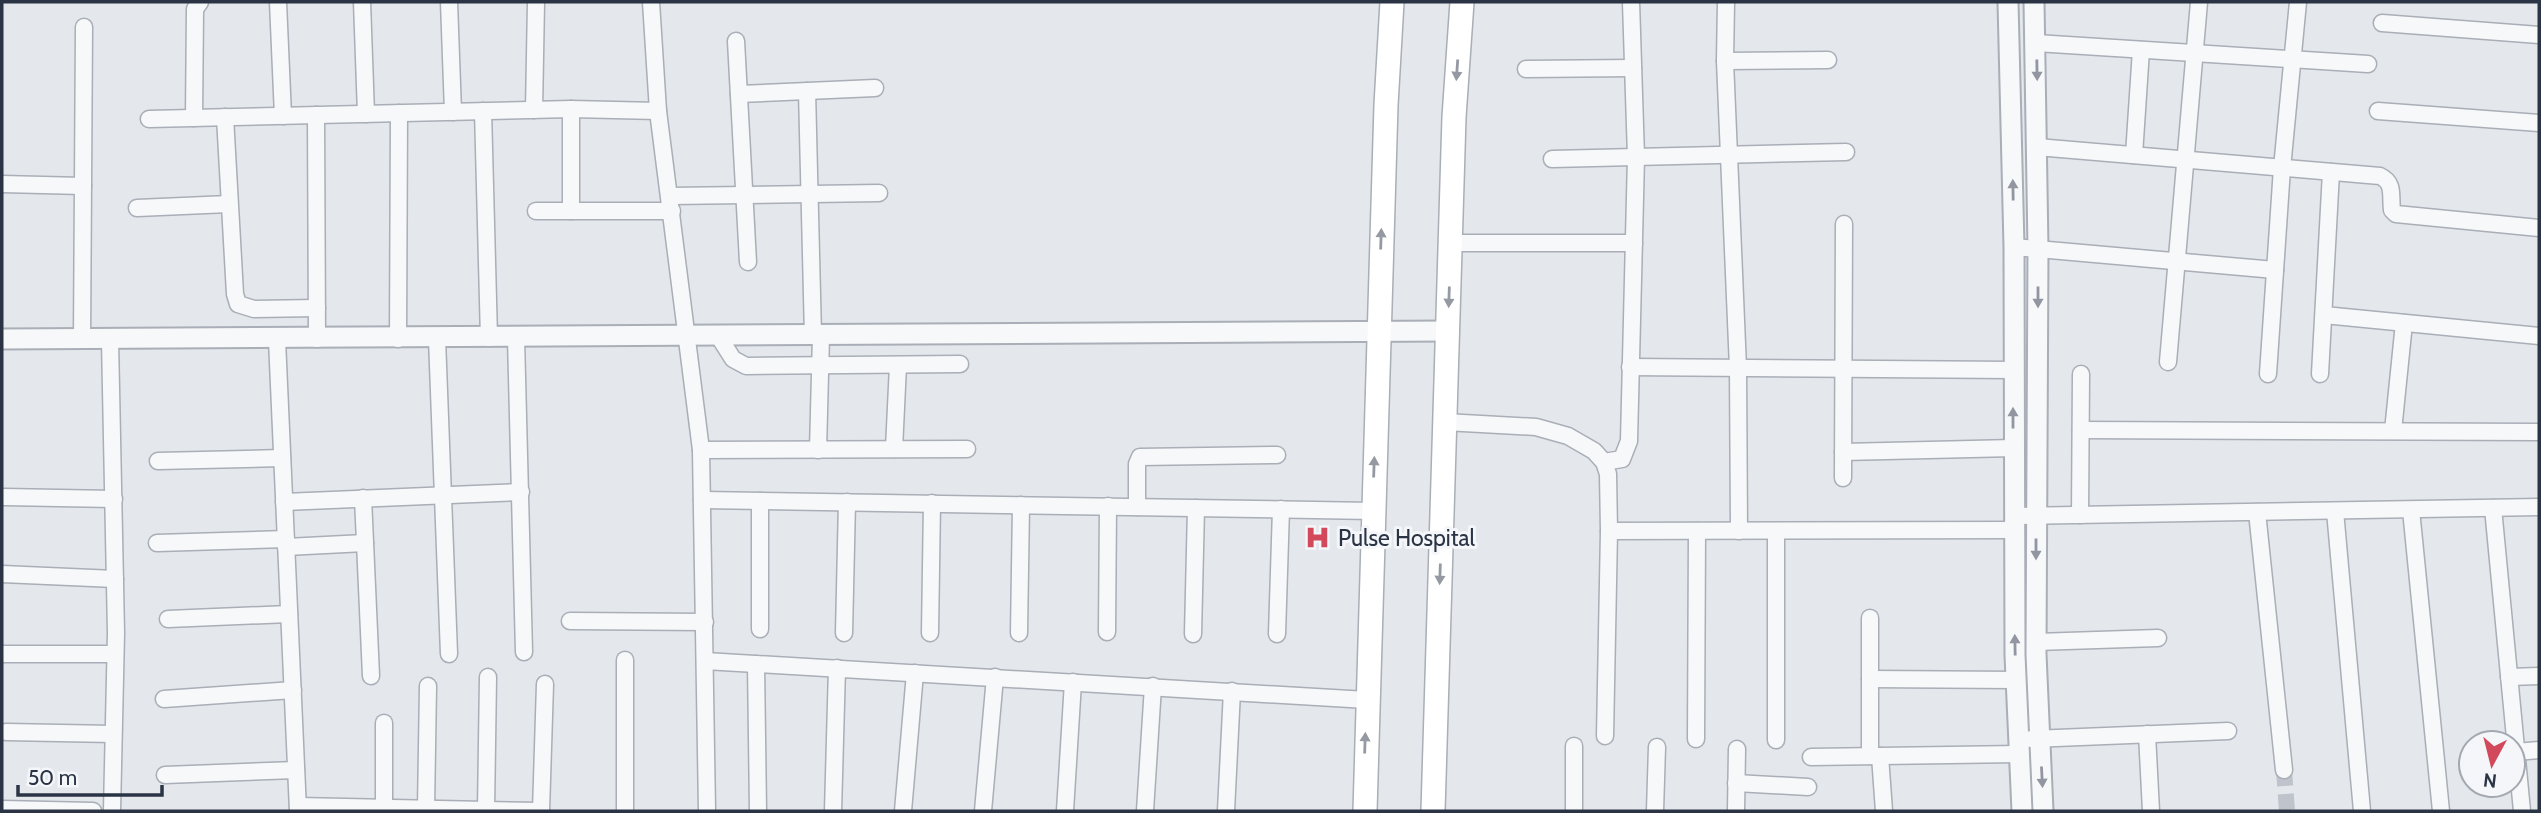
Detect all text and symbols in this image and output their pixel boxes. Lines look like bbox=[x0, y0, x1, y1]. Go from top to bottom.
one-way arrow bbox=[1451, 59, 1462, 81]
one-way arrow bbox=[2031, 59, 2042, 81]
one-way arrow bbox=[2007, 179, 2019, 201]
one-way arrow bbox=[1376, 228, 1387, 250]
one-way arrow bbox=[1443, 286, 1454, 308]
one-way arrow bbox=[2032, 287, 2044, 309]
one-way arrow bbox=[2007, 406, 2019, 428]
one-way arrow bbox=[1368, 455, 1380, 477]
hospital icon: Pulse Hospital bbox=[1304, 524, 1332, 552]
place label: Pulse Hospital bbox=[1338, 524, 1476, 552]
one-way arrow bbox=[2031, 539, 2042, 561]
one-way arrow bbox=[1435, 563, 1446, 585]
one-way arrow bbox=[2009, 634, 2021, 656]
north arrow bbox=[2457, 729, 2527, 799]
one-way arrow bbox=[1360, 732, 1371, 754]
scale bar bbox=[18, 754, 161, 798]
text: 50 m bbox=[28, 765, 77, 790]
one-way arrow bbox=[2036, 766, 2047, 788]
text: N bbox=[2482, 768, 2498, 793]

